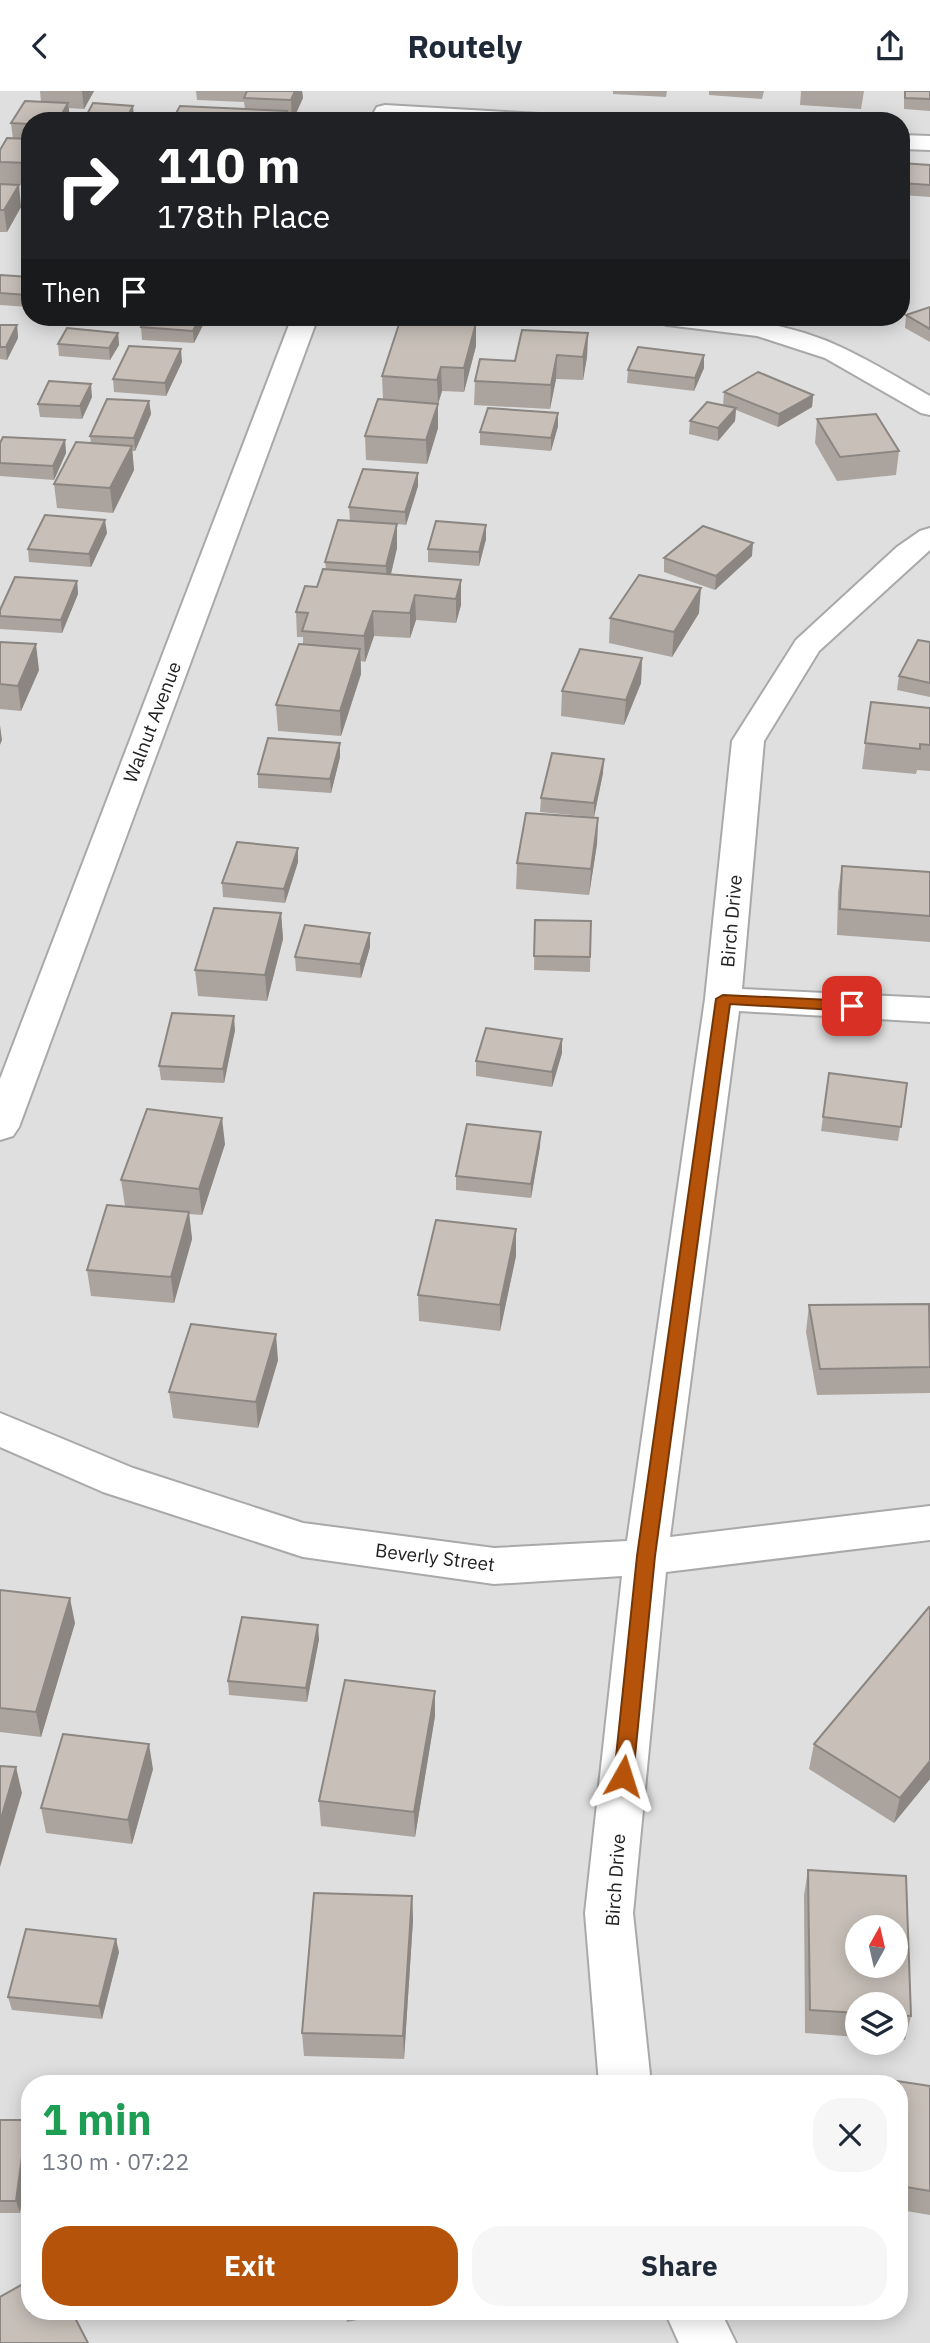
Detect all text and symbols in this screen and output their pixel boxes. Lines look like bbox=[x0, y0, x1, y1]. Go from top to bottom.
text: Routely bbox=[408, 25, 522, 67]
icon: back bbox=[21, 27, 59, 65]
icon: share bbox=[871, 27, 909, 65]
text: 110 m bbox=[157, 133, 301, 196]
icon: right bbox=[42, 140, 133, 231]
text: 178th Place bbox=[157, 195, 330, 237]
icon: arrive bbox=[115, 273, 153, 311]
text: Then bbox=[42, 275, 101, 309]
street label: Walnut Avenue bbox=[118, 658, 186, 786]
street label: Birch Drive bbox=[715, 874, 747, 968]
pin bbox=[822, 976, 882, 1036]
icon: arrive bbox=[833, 987, 871, 1025]
street label: Beverly Street bbox=[374, 1538, 496, 1576]
position arrow bbox=[586, 1739, 660, 1813]
street label: Birch Drive bbox=[600, 1833, 630, 1927]
north arrow bbox=[845, 1915, 908, 1977]
map controls bbox=[845, 1915, 908, 2055]
button: layers bbox=[845, 1992, 908, 2055]
text: 1 min bbox=[42, 2092, 152, 2147]
button: close bbox=[813, 2098, 887, 2172]
text: 130 m · 07:22 bbox=[42, 2146, 189, 2176]
button: Exit bbox=[42, 2226, 458, 2306]
button: Share bbox=[472, 2226, 887, 2306]

